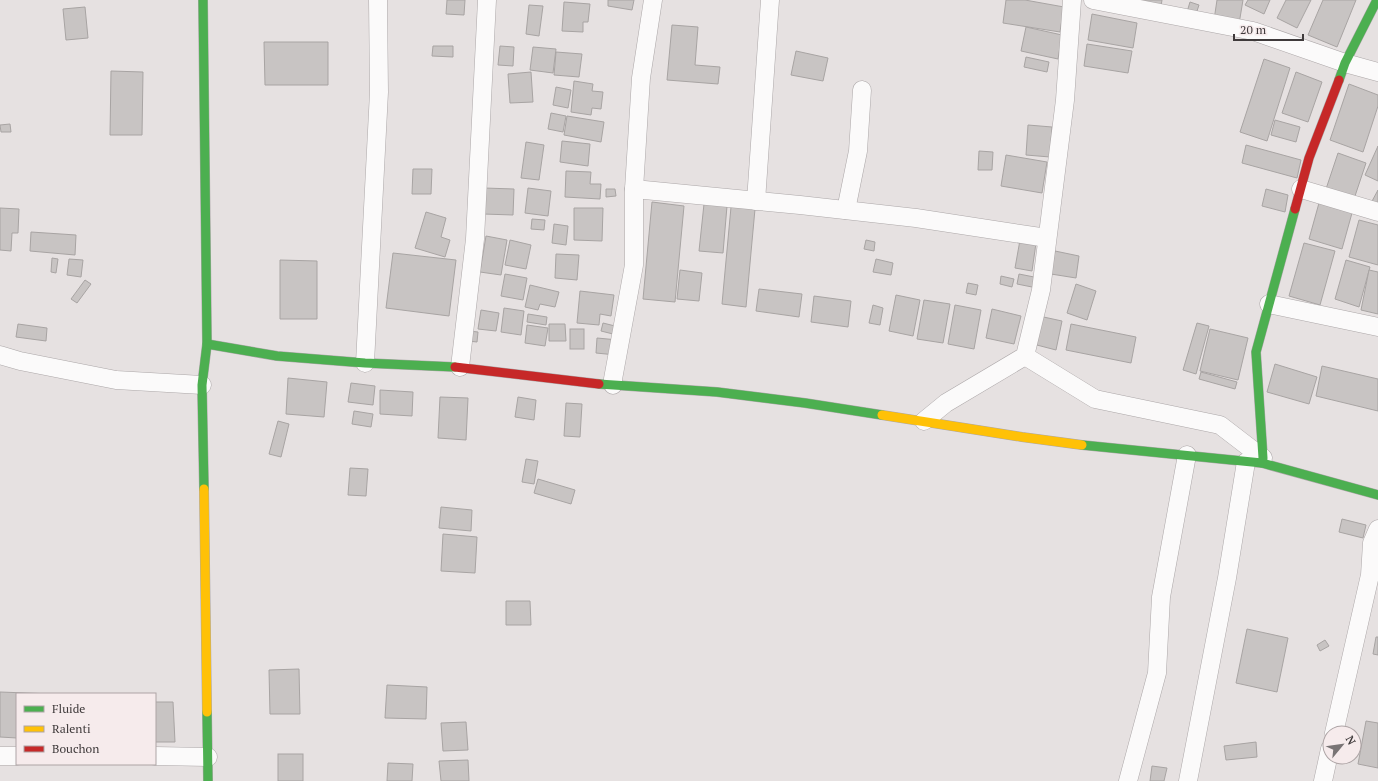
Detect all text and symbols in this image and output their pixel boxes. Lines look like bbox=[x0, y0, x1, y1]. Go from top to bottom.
scale bar bbox=[1234, 16, 1303, 42]
text: 20 m bbox=[1240, 22, 1267, 37]
legend bbox=[16, 693, 156, 765]
text: Fluide bbox=[52, 701, 85, 716]
text: Ralenti bbox=[52, 721, 91, 736]
north arrow bbox=[1322, 725, 1362, 765]
text: N bbox=[1343, 733, 1359, 748]
text: Bouchon bbox=[52, 741, 99, 756]

